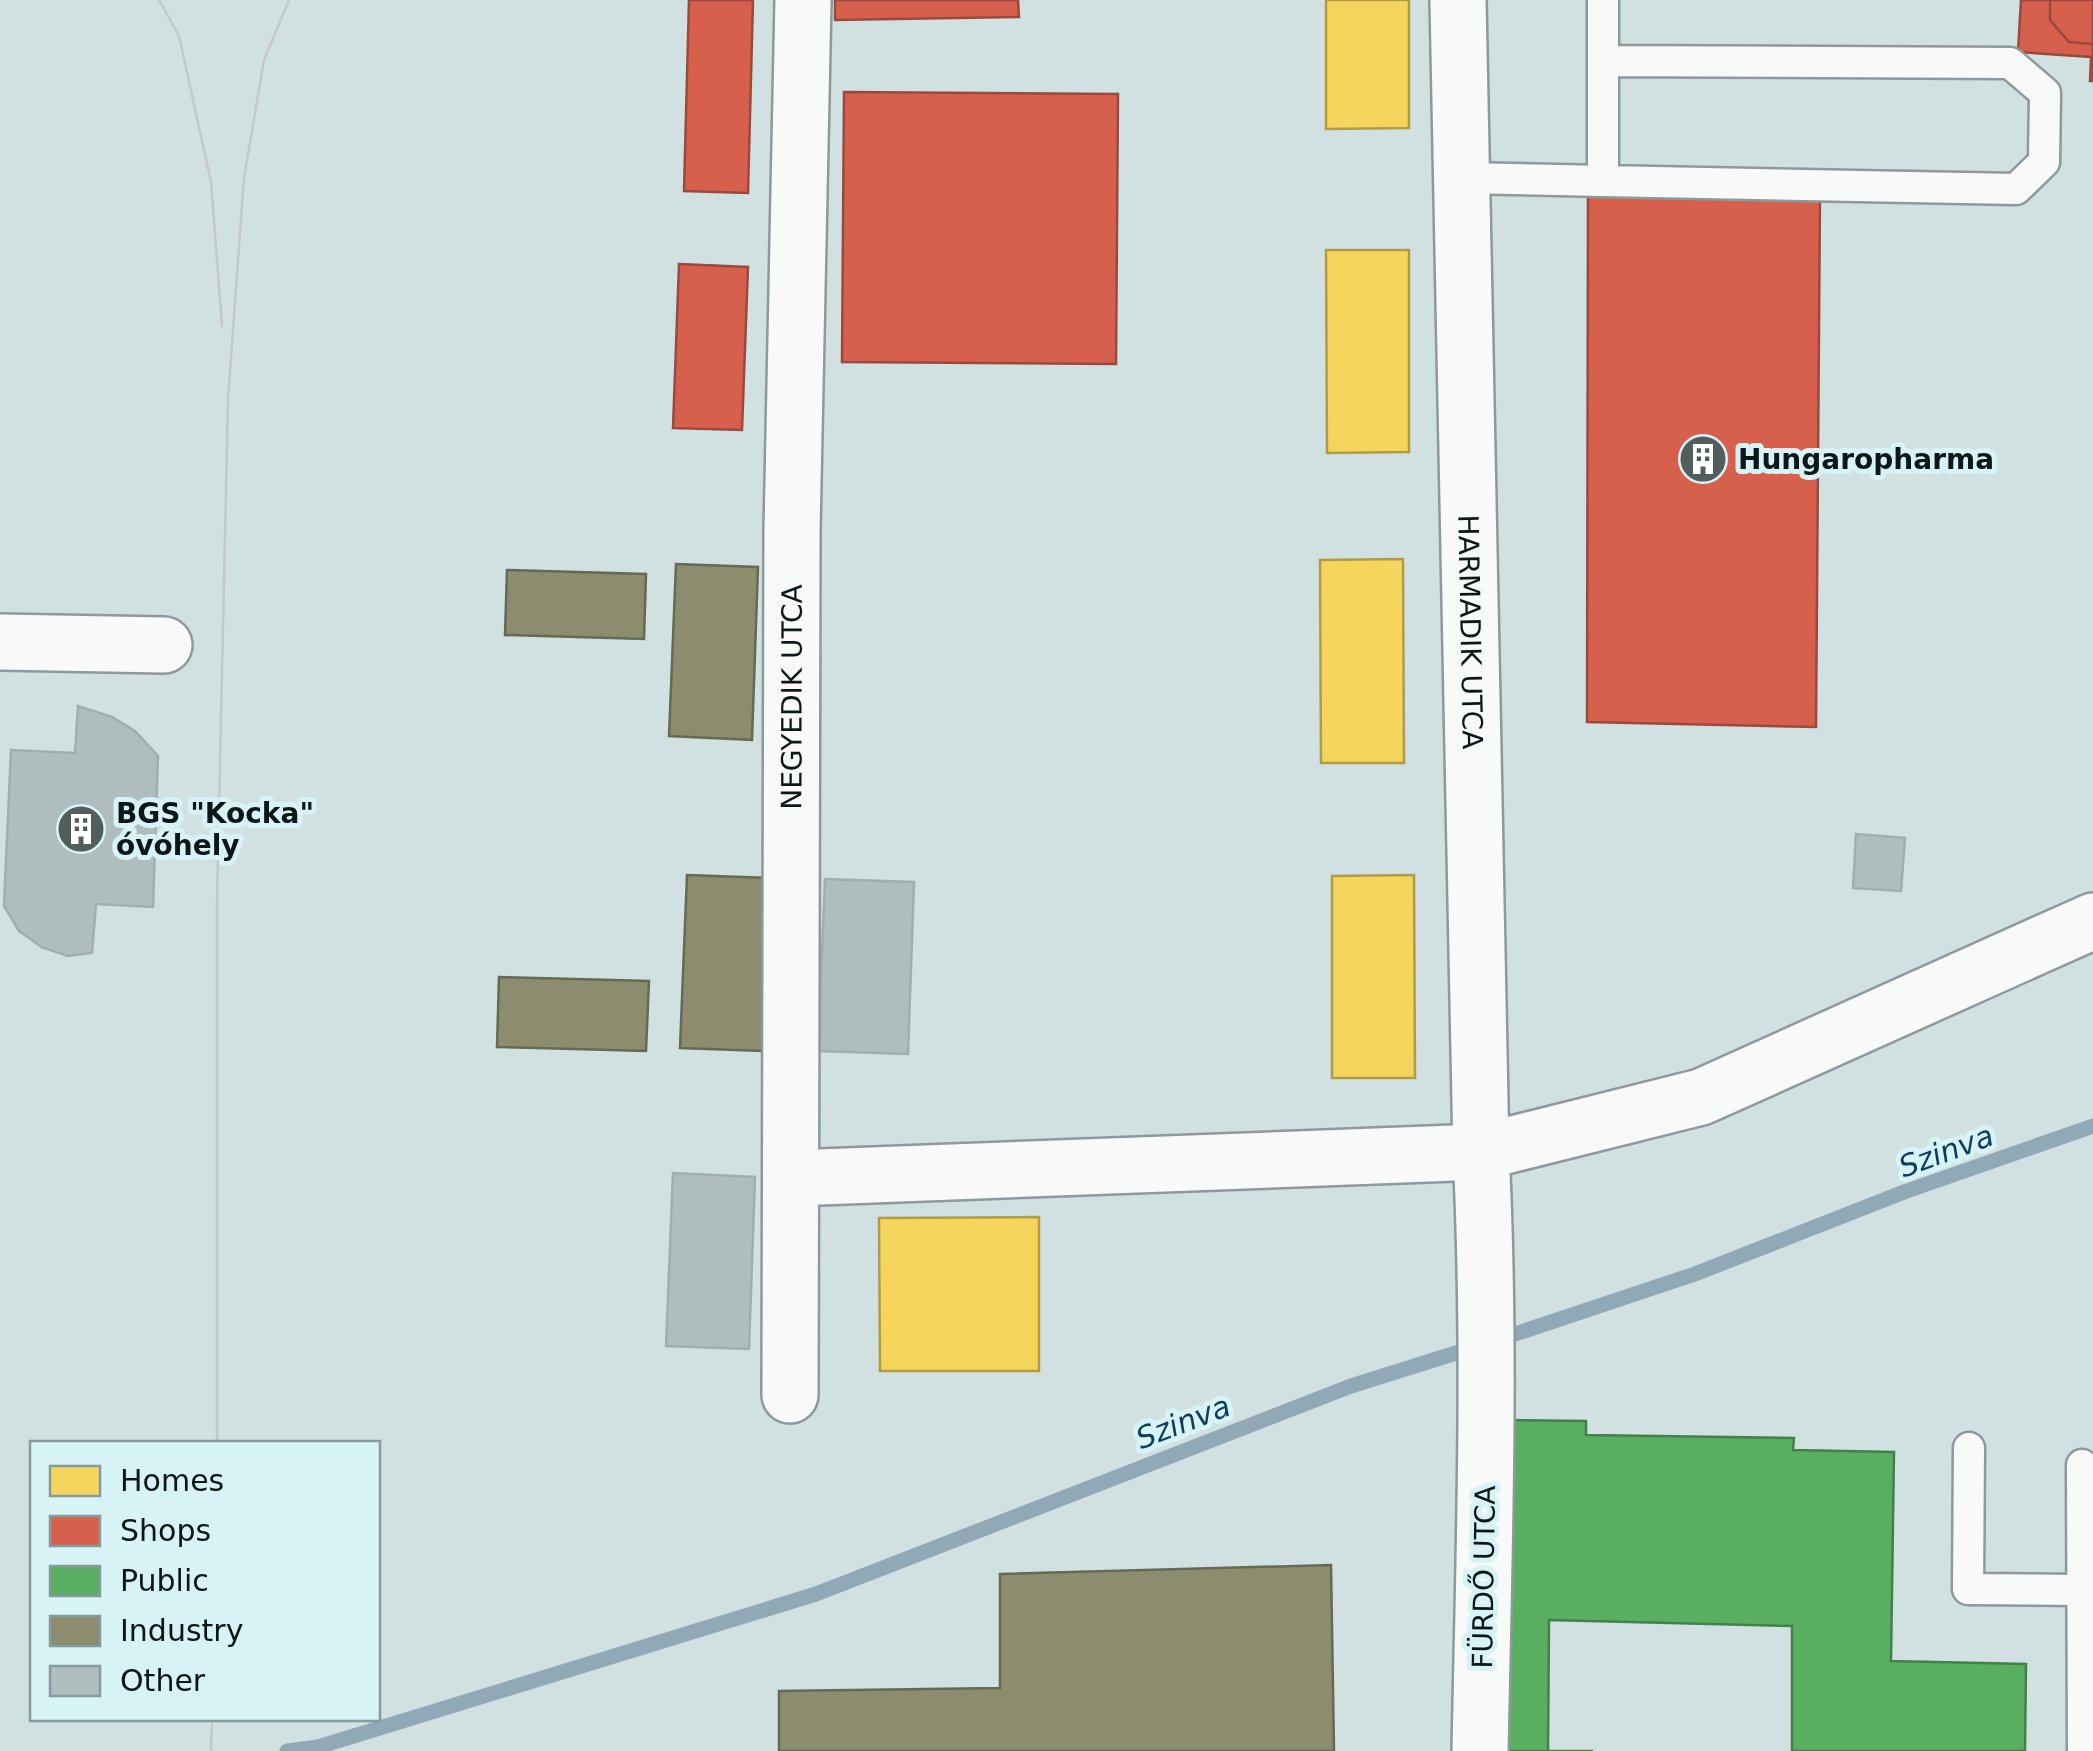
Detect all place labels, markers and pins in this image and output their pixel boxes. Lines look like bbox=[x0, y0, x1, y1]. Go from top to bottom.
building icon: Hungaropharma bbox=[1677, 433, 1729, 485]
place label: Hungaropharma bbox=[1738, 443, 1994, 476]
place label: BGS "Kocka" óvóhely bbox=[116, 797, 314, 862]
building icon: BGS "Kocka" óvóhely bbox=[55, 803, 107, 855]

